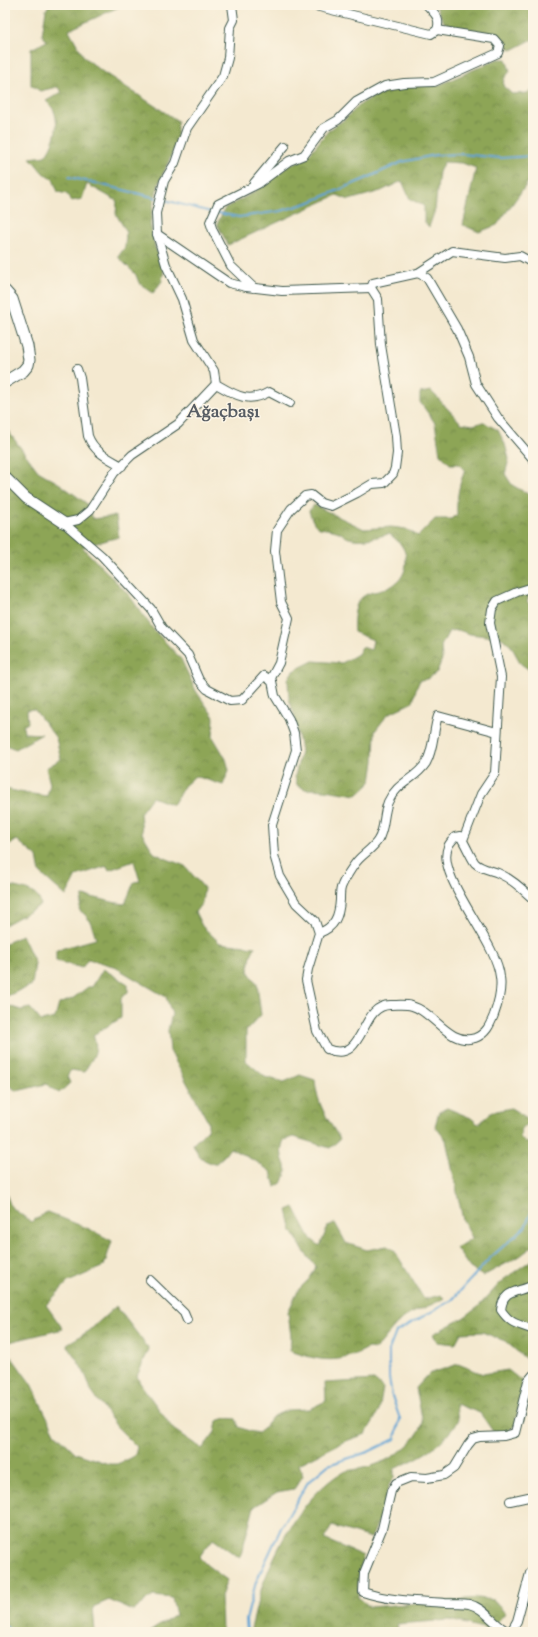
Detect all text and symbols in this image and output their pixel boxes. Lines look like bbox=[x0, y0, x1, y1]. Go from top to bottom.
district label: Ağaçbaşı bbox=[186, 399, 260, 426]

